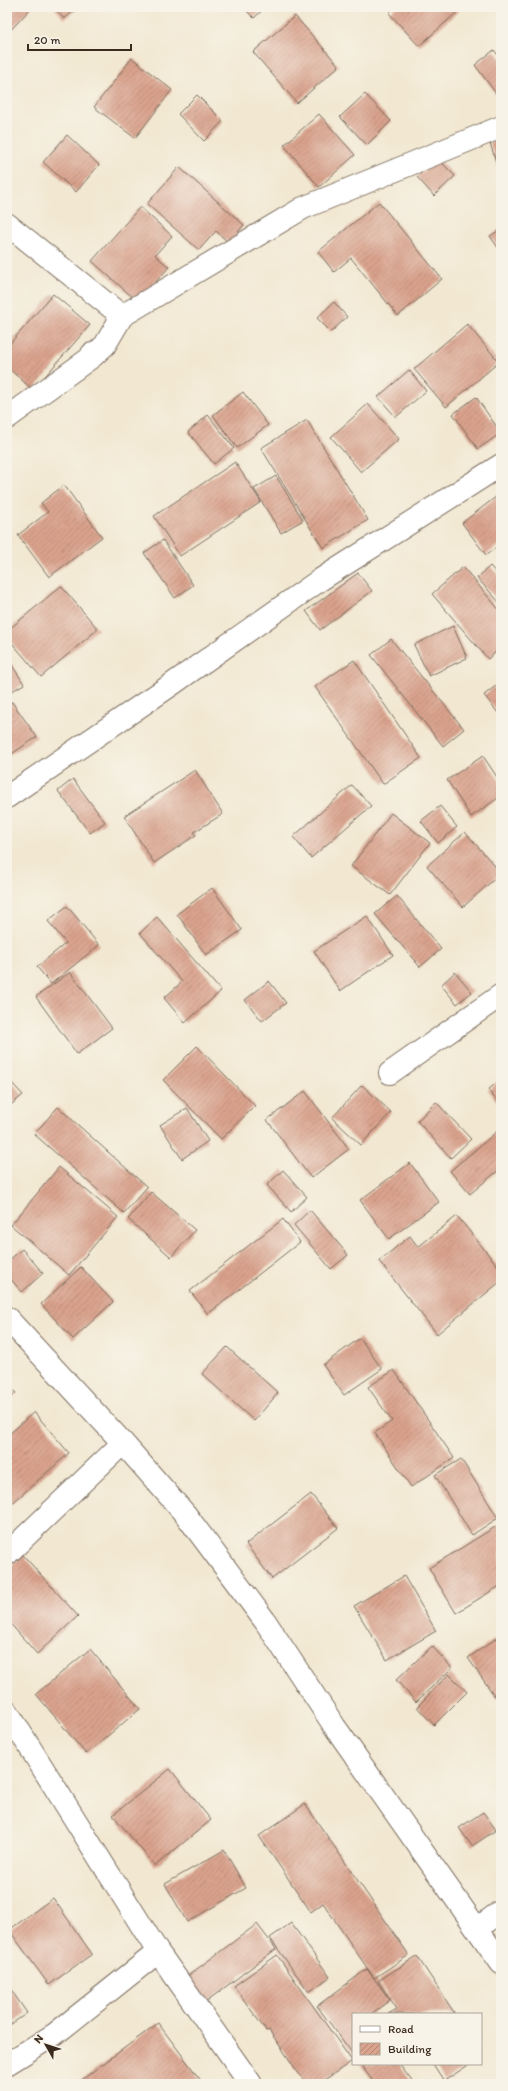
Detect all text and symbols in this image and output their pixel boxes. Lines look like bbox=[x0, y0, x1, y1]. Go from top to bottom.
scale bar bbox=[28, 26, 131, 52]
text: 20 m bbox=[34, 33, 61, 47]
legend bbox=[352, 2013, 482, 2065]
text: Road bbox=[388, 2022, 414, 2036]
north arrow bbox=[26, 2025, 66, 2065]
text: N bbox=[31, 2032, 46, 2046]
text: Building bbox=[388, 2042, 432, 2056]

